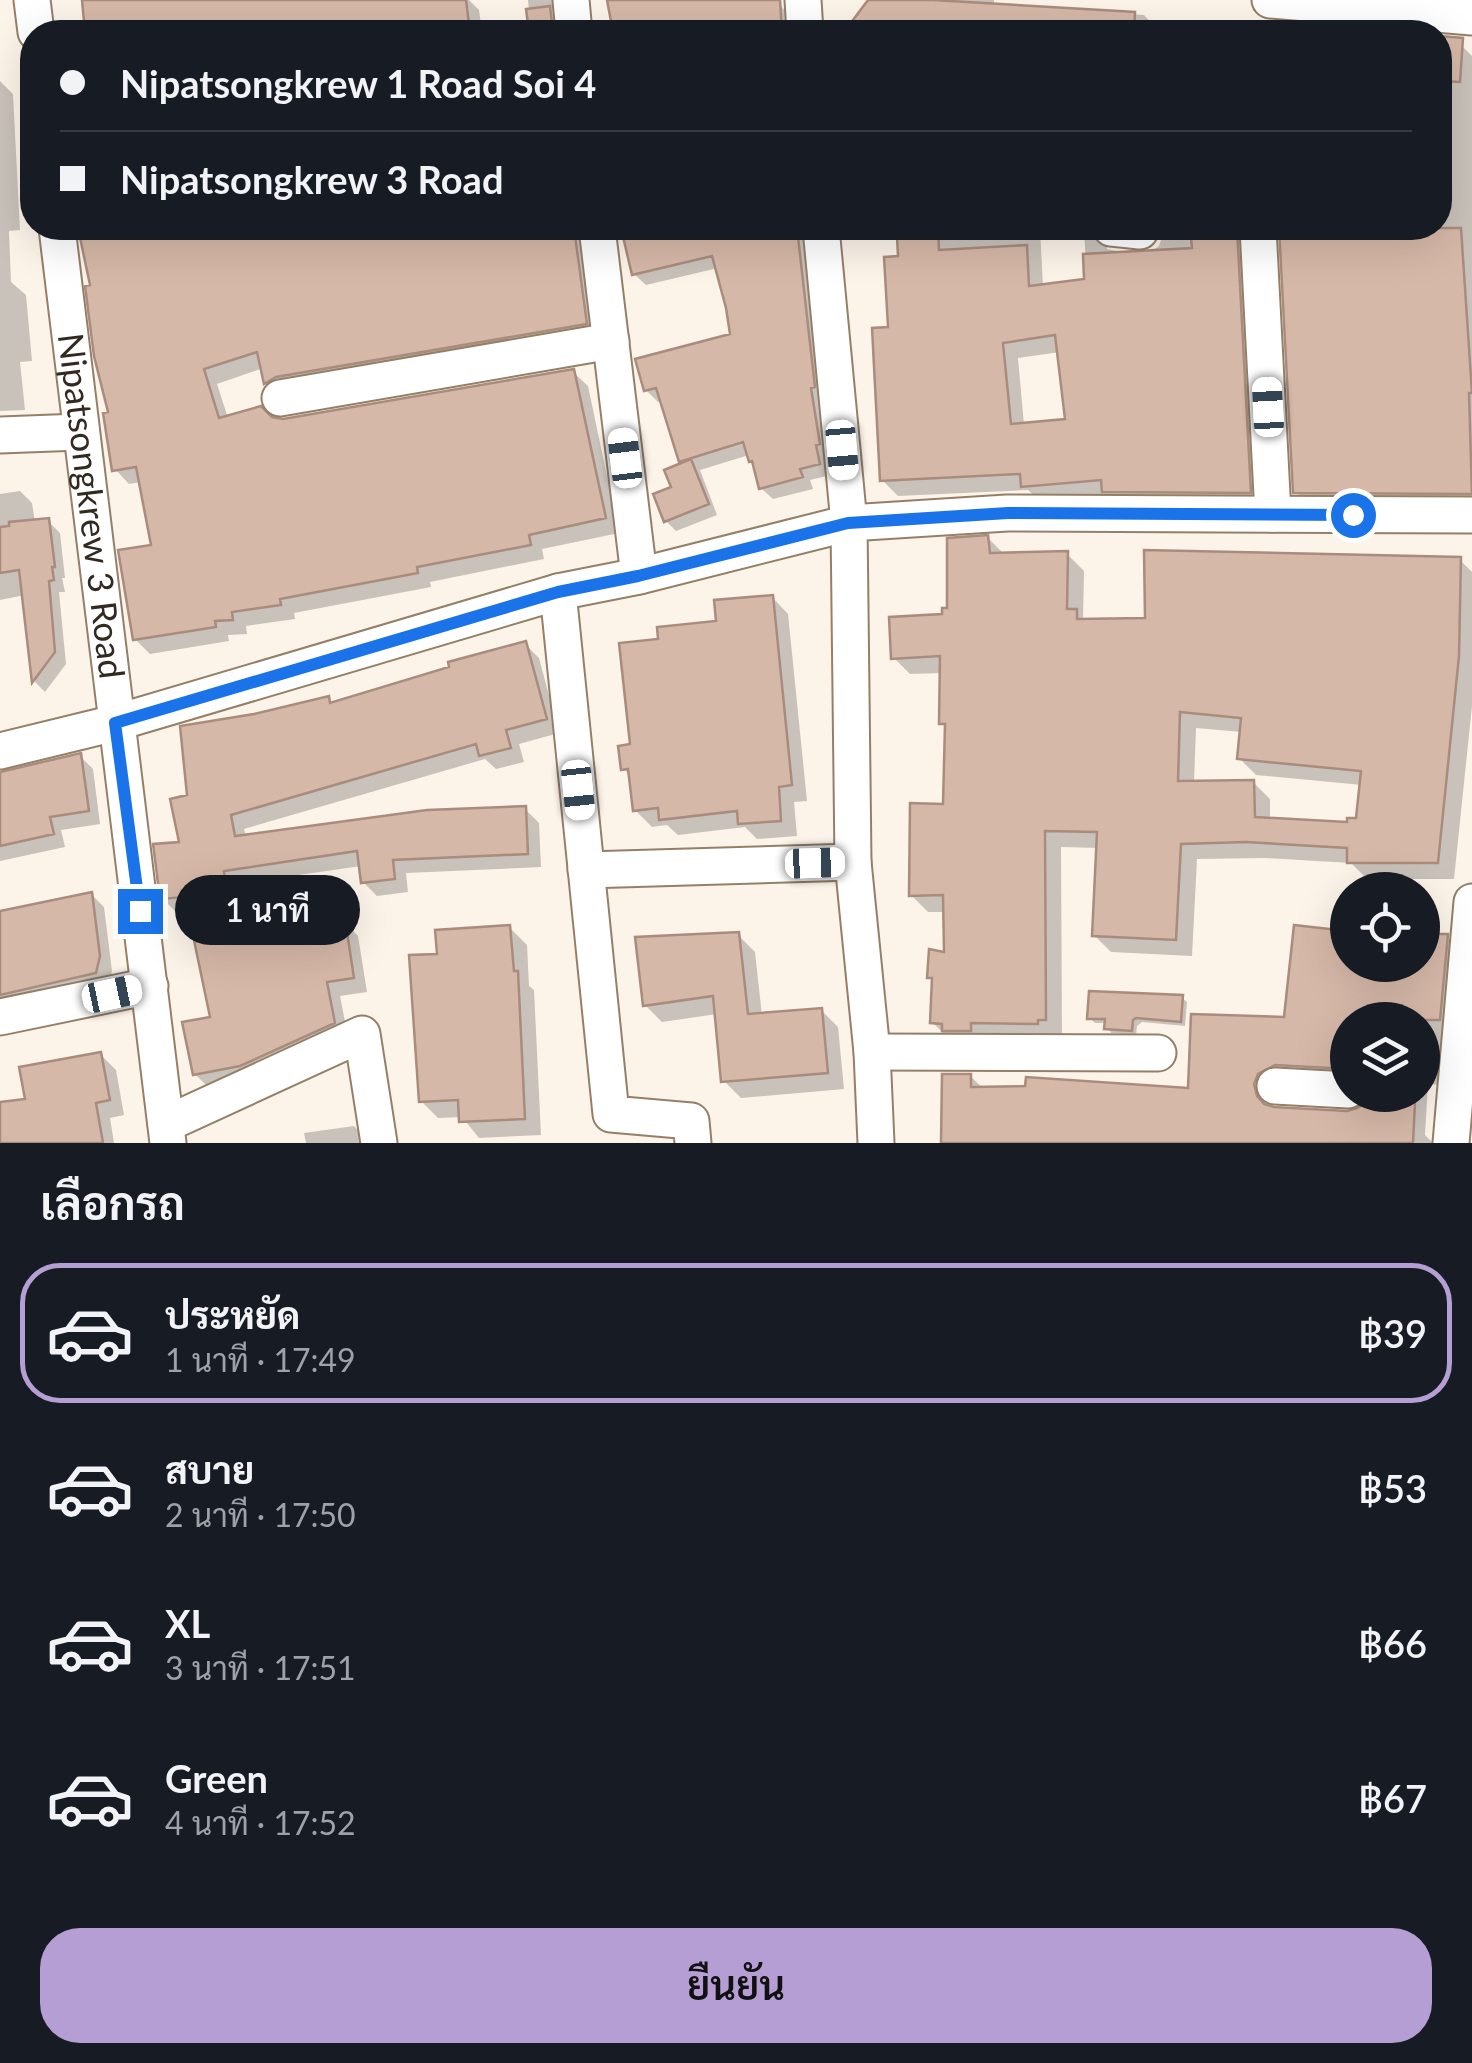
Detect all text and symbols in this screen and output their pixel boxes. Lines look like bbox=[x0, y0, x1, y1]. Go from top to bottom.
text: Nipatsongkrew 1 Road Soi 4 bbox=[120, 60, 596, 106]
text: Nipatsongkrew 3 Road bbox=[120, 156, 503, 202]
street label: Nipatsongkrew 3 Road bbox=[51, 331, 134, 681]
car bbox=[1251, 376, 1285, 438]
car bbox=[824, 419, 860, 481]
car bbox=[606, 426, 644, 490]
route start bbox=[1331, 493, 1376, 538]
car bbox=[560, 759, 596, 821]
car bbox=[784, 847, 846, 879]
map controls bbox=[1330, 872, 1440, 1112]
button: locate bbox=[1330, 872, 1440, 982]
callout: 1 นาที bbox=[175, 876, 360, 946]
route end bbox=[118, 889, 163, 934]
text: 1 นาที bbox=[225, 890, 310, 929]
car bbox=[80, 973, 144, 1015]
button: layers bbox=[1330, 1002, 1440, 1112]
text: เลือกรถ bbox=[40, 1176, 185, 1230]
icon: car bbox=[45, 1288, 135, 1378]
text: ประหยัด bbox=[165, 1291, 300, 1337]
text: ฿39 bbox=[1358, 1310, 1427, 1356]
text: 1 นาที · 17:49 bbox=[165, 1340, 356, 1379]
icon: car bbox=[45, 1443, 135, 1533]
text: สบาย bbox=[165, 1446, 254, 1492]
text: ฿53 bbox=[1358, 1465, 1427, 1511]
text: 2 นาที · 17:50 bbox=[165, 1495, 356, 1534]
icon: car bbox=[45, 1598, 135, 1688]
text: XL bbox=[165, 1600, 210, 1646]
text: ฿66 bbox=[1358, 1620, 1427, 1666]
text: 3 นาที · 17:51 bbox=[165, 1648, 356, 1687]
icon: car bbox=[45, 1753, 135, 1843]
text: Green bbox=[165, 1755, 268, 1801]
text: ฿67 bbox=[1358, 1775, 1427, 1821]
text: 4 นาที · 17:52 bbox=[165, 1803, 356, 1842]
button: ยืนยัน bbox=[40, 1928, 1432, 2043]

